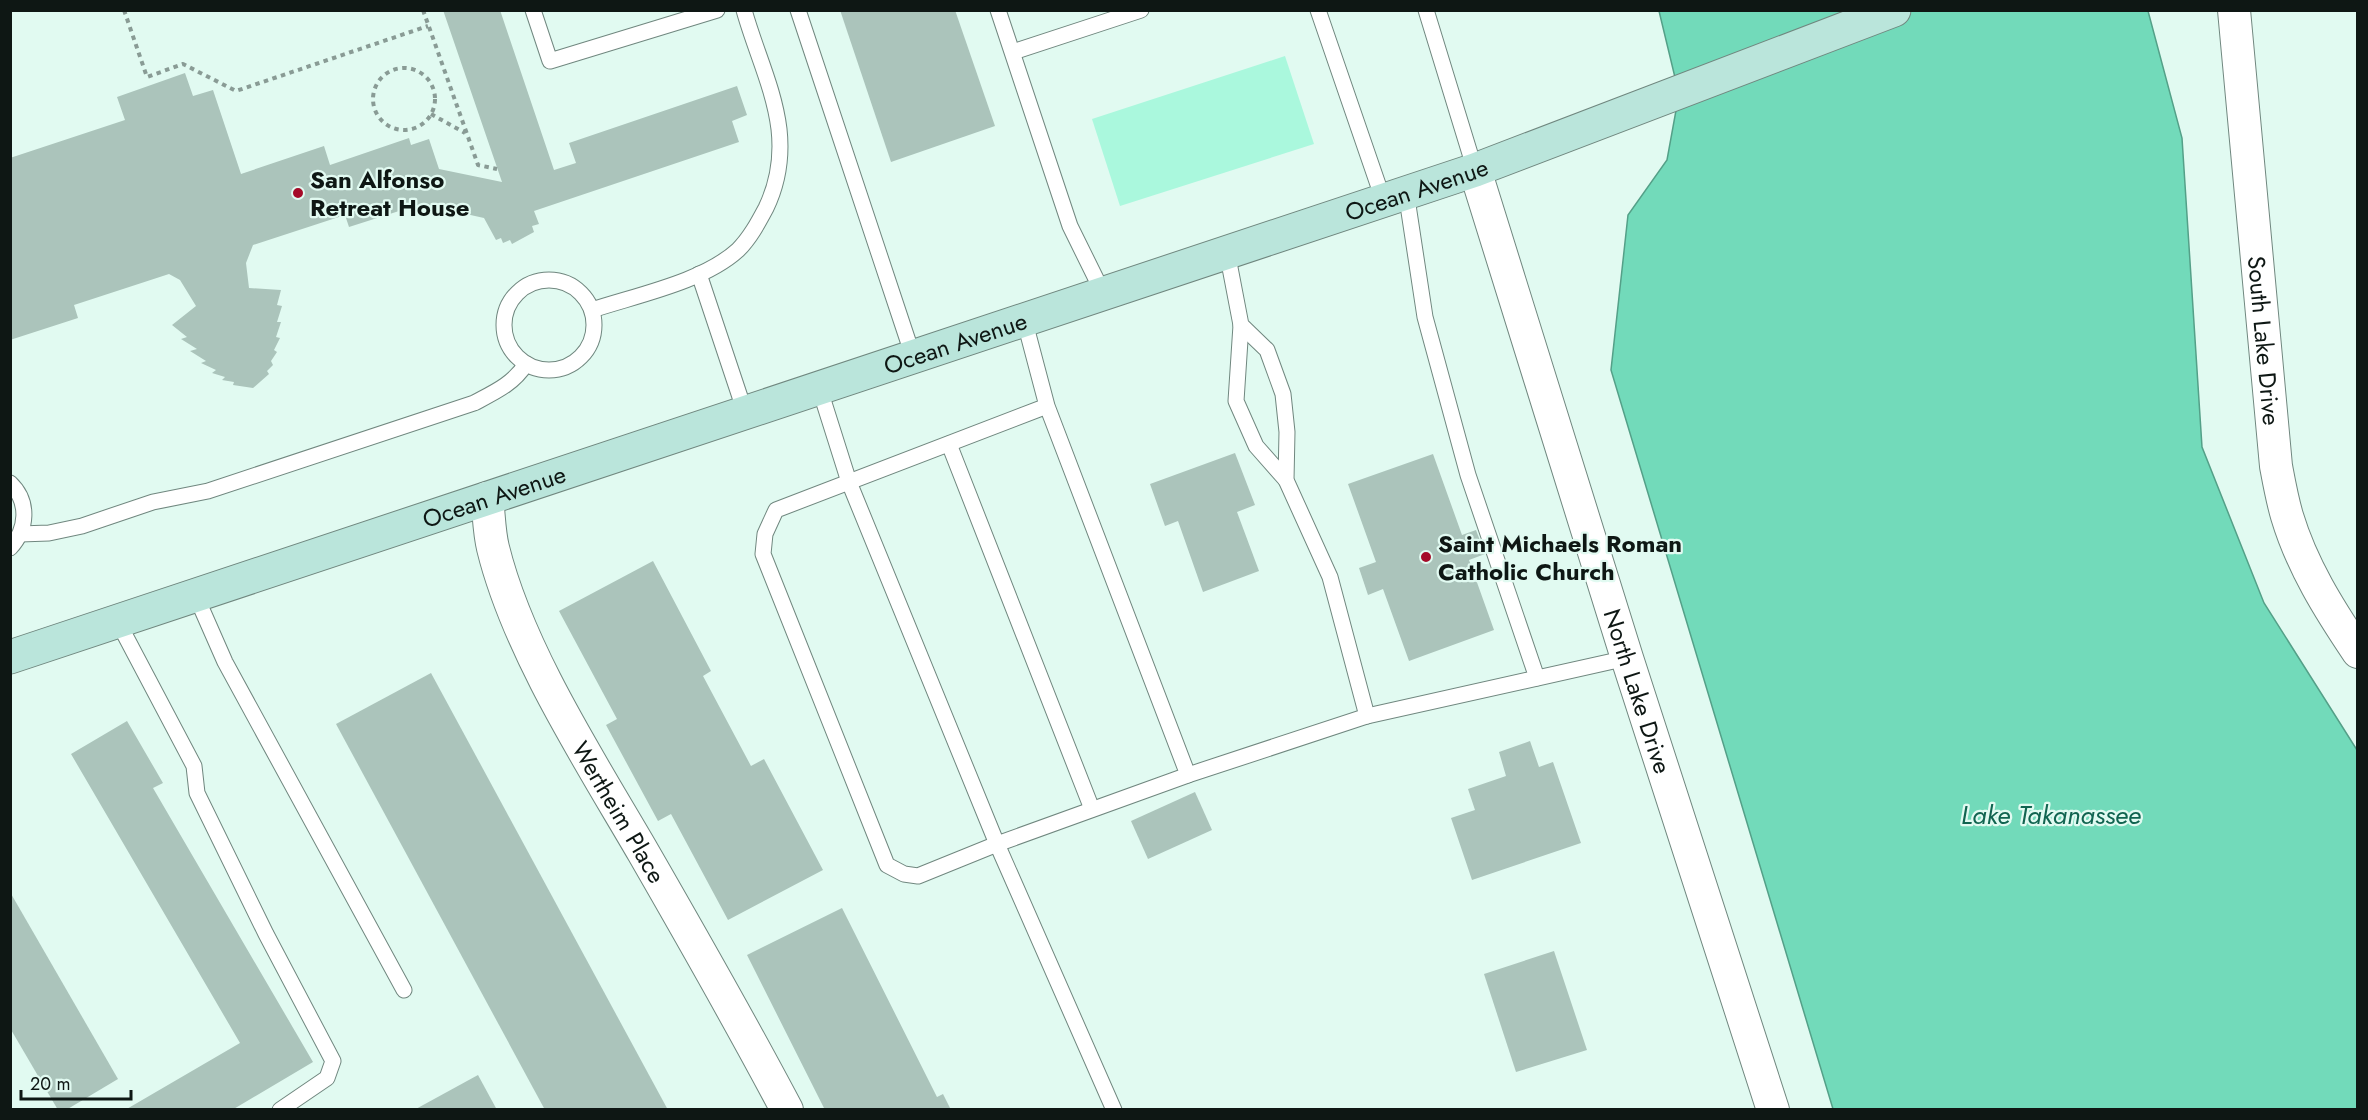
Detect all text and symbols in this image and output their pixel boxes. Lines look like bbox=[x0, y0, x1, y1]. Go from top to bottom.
street label: Ocean Avenue bbox=[1340, 149, 1493, 230]
place label: San Alfonso Retreat House bbox=[310, 162, 469, 225]
marker: San Alfonso Retreat House bbox=[291, 186, 305, 200]
street label: South Lake Drive bbox=[2239, 254, 2290, 427]
street label: Ocean Avenue bbox=[879, 303, 1031, 383]
street label: Ocean Avenue bbox=[418, 456, 570, 536]
place label: Saint Michaels Roman Catholic Church bbox=[1438, 526, 1682, 589]
marker: Saint Michaels Roman Catholic Church bbox=[1419, 550, 1433, 564]
street label: North Lake Drive bbox=[1595, 604, 1681, 778]
street label: Wertheim Place bbox=[564, 734, 675, 889]
water label: Lake Takanassee bbox=[1961, 796, 2141, 834]
scale bar bbox=[21, 1063, 130, 1101]
text: 20 m bbox=[30, 1071, 70, 1097]

